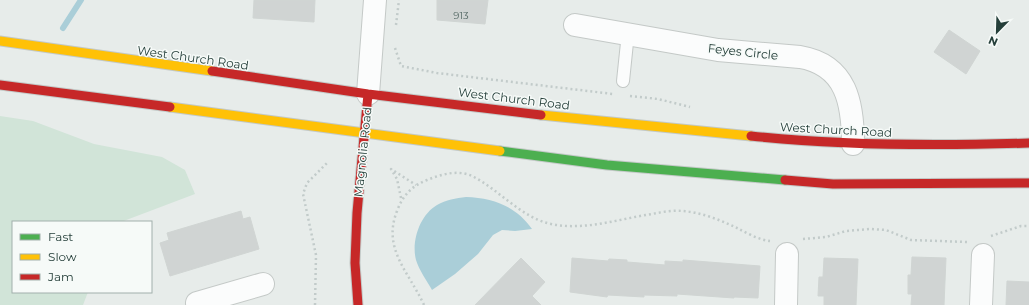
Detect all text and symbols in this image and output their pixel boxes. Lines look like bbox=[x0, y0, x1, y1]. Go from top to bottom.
house number: 913 bbox=[453, 9, 469, 22]
north arrow bbox=[977, 12, 1017, 52]
text: N bbox=[986, 33, 1000, 49]
street label: Feyes Circle bbox=[707, 40, 779, 63]
street label: West Church Road bbox=[136, 42, 250, 73]
street label: West Church Road bbox=[457, 84, 571, 113]
street label: Magnolia Road bbox=[350, 106, 375, 198]
street label: West Church Road bbox=[779, 119, 893, 140]
legend bbox=[12, 221, 152, 293]
text: Fast bbox=[48, 229, 73, 244]
text: Slow bbox=[48, 249, 77, 264]
text: Jam bbox=[47, 269, 74, 284]

